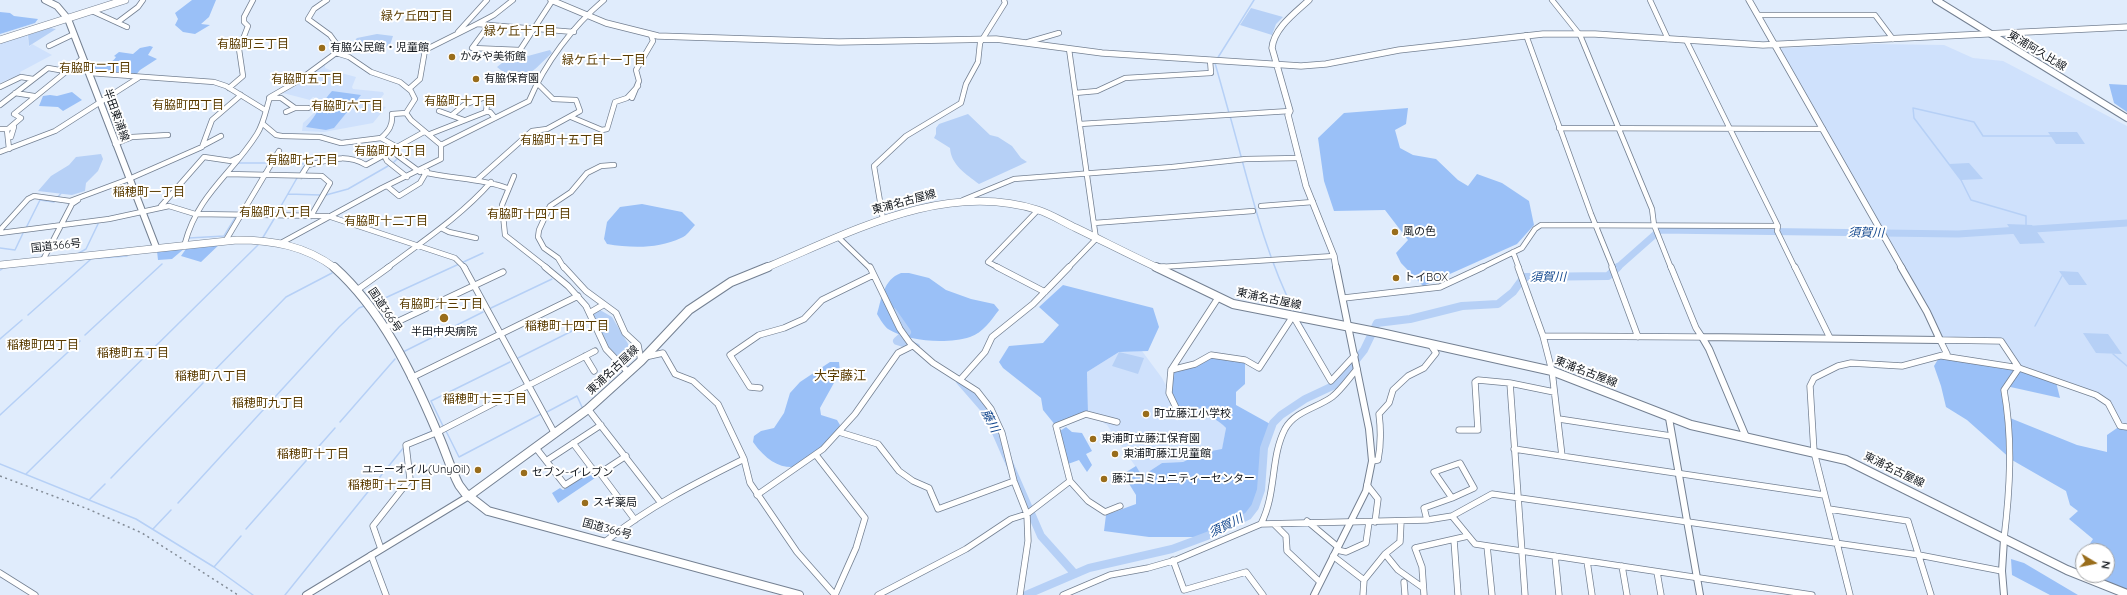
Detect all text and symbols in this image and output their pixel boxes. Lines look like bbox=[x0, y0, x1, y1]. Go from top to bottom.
district label: 緑ケ丘四丁目 bbox=[381, 9, 453, 23]
district label: 緑ケ丘十丁目 bbox=[484, 24, 556, 38]
street label: 東浦阿久比線 bbox=[2005, 28, 2069, 74]
district label: 有脇町三丁目 bbox=[217, 37, 289, 51]
place label: 有脇公民館・児童館 bbox=[330, 41, 429, 55]
marker: 有脇公民館・児童館 bbox=[317, 43, 327, 53]
place label: かみや美術館 bbox=[460, 50, 526, 64]
marker: かみや美術館 bbox=[447, 52, 457, 62]
district label: 緑ケ丘十一丁目 bbox=[562, 53, 646, 67]
district label: 有脇町二丁目 bbox=[59, 61, 131, 75]
district label: 有脇町五丁目 bbox=[271, 72, 343, 86]
place label: 有脇保育園 bbox=[484, 72, 539, 86]
marker: 有脇保育園 bbox=[471, 74, 481, 84]
street label: 半田東浦線 bbox=[100, 87, 132, 143]
district label: 有脇町十丁目 bbox=[424, 94, 496, 108]
district label: 有脇町四丁目 bbox=[152, 98, 224, 112]
district label: 有脇町六丁目 bbox=[311, 99, 383, 113]
district label: 有脇町十五丁目 bbox=[520, 133, 604, 147]
district label: 有脇町九丁目 bbox=[354, 144, 426, 158]
district label: 有脇町七丁目 bbox=[266, 153, 338, 167]
district label: 稲穂町一丁目 bbox=[113, 185, 185, 199]
street label: 東浦名古屋線 bbox=[870, 187, 938, 217]
district label: 有脇町八丁目 bbox=[239, 205, 311, 219]
district label: 有脇町十四丁目 bbox=[487, 207, 571, 221]
district label: 有脇町十二丁目 bbox=[344, 214, 428, 228]
place label: 風の色 bbox=[1403, 225, 1436, 239]
water label: 須賀川 bbox=[1848, 225, 1884, 241]
marker: 風の色 bbox=[1390, 227, 1400, 237]
street label: 国道366号 bbox=[30, 237, 82, 255]
water label: 須賀川 bbox=[1530, 270, 1566, 284]
place label: トイBOX bbox=[1404, 271, 1448, 285]
marker: トイBOX bbox=[1391, 273, 1401, 283]
street label: 国道366号 bbox=[365, 285, 405, 335]
street label: 東浦名古屋線 bbox=[1235, 286, 1303, 312]
district label: 有脇町十三丁目 bbox=[399, 297, 483, 311]
marker: 半田中央病院 bbox=[438, 312, 450, 324]
district label: 稲穂町十四丁目 bbox=[525, 319, 609, 333]
place label: 半田中央病院 bbox=[411, 325, 477, 339]
district label: 稲穂町四丁目 bbox=[7, 338, 79, 352]
street label: 東浦名古屋線 bbox=[584, 343, 642, 397]
district label: 稲穂町五丁目 bbox=[97, 346, 169, 360]
street label: 東浦名古屋線 bbox=[1553, 354, 1619, 390]
district label: 大字藤江 bbox=[814, 368, 866, 384]
district label: 稲穂町八丁目 bbox=[175, 369, 247, 383]
district label: 稲穂町十三丁目 bbox=[443, 392, 527, 406]
district label: 稲穂町九丁目 bbox=[232, 396, 304, 410]
water label: 藤川 bbox=[978, 407, 1002, 435]
place label: 町立藤江小学校 bbox=[1154, 407, 1231, 421]
marker: 町立藤江小学校 bbox=[1141, 409, 1151, 419]
place label: 東浦町立藤江保育園 bbox=[1101, 432, 1200, 446]
marker: 東浦町立藤江保育園 bbox=[1088, 434, 1098, 444]
district label: 稲穂町十丁目 bbox=[277, 447, 349, 461]
place label: 東浦町藤江児童館 bbox=[1123, 447, 1211, 461]
marker: 東浦町藤江児童館 bbox=[1110, 449, 1120, 459]
street label: 東浦名古屋線 bbox=[1861, 450, 1927, 490]
place label: ユニーオイル(UnyOil) bbox=[362, 463, 470, 477]
marker: ユニーオイル(UnyOil) bbox=[473, 465, 483, 475]
place label: セブン-イレブン bbox=[532, 466, 613, 480]
marker: セブン-イレブン bbox=[519, 468, 529, 478]
place label: 藤江コミュニティーセンター bbox=[1112, 472, 1255, 486]
marker: 藤江コミュニティーセンター bbox=[1099, 474, 1109, 484]
district label: 稲穂町十二丁目 bbox=[348, 478, 432, 492]
place label: スギ薬局 bbox=[593, 496, 637, 510]
marker: スギ薬局 bbox=[580, 498, 590, 508]
water label: 須賀川 bbox=[1207, 511, 1245, 541]
street label: 国道366号 bbox=[581, 516, 633, 542]
north arrow bbox=[2075, 543, 2115, 583]
text: N bbox=[2098, 560, 2113, 570]

